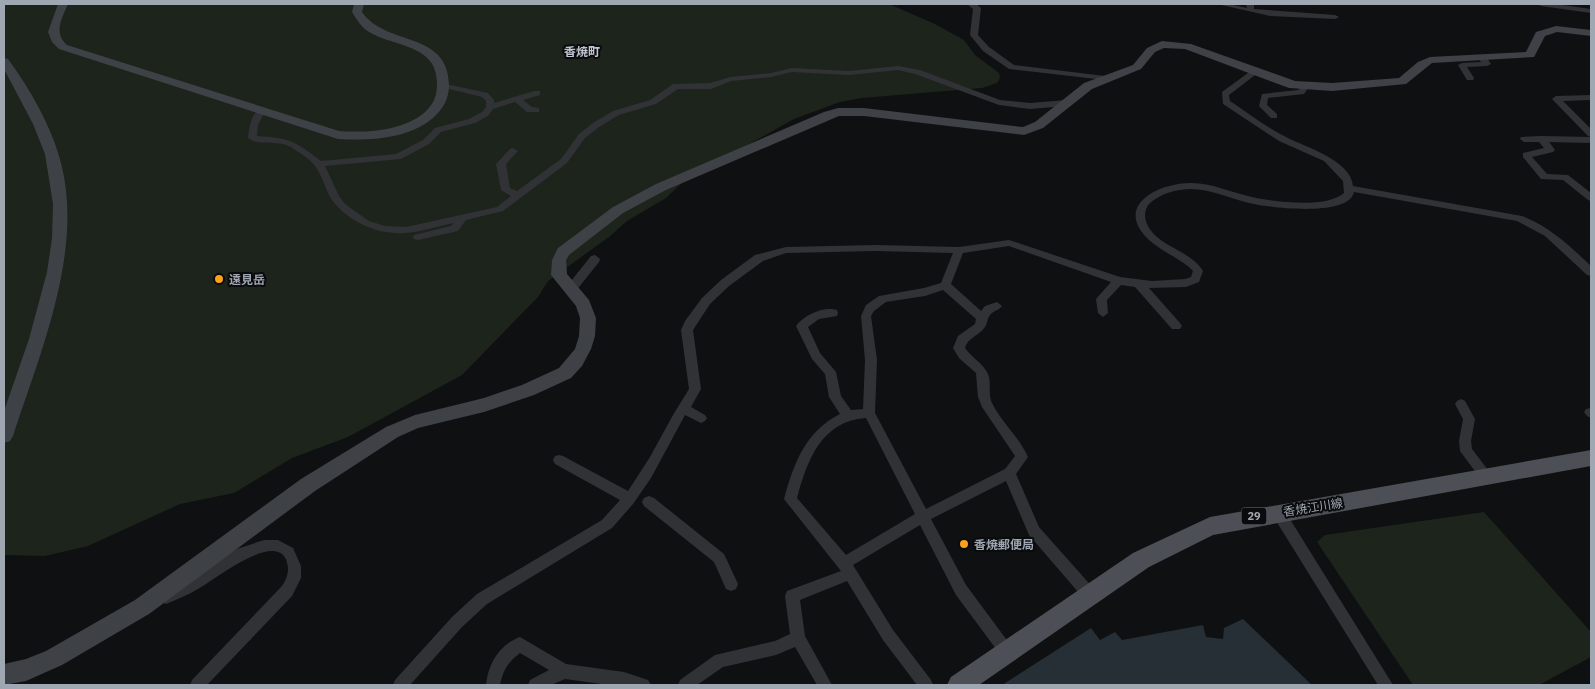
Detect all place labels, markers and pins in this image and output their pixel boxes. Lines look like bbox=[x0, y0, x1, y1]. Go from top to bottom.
place label: 遠見岳 bbox=[229, 272, 265, 287]
marker: 遠見岳 bbox=[213, 273, 225, 285]
place label: 香焼郵便局 bbox=[974, 537, 1034, 552]
marker: 香焼郵便局 bbox=[958, 538, 970, 550]

